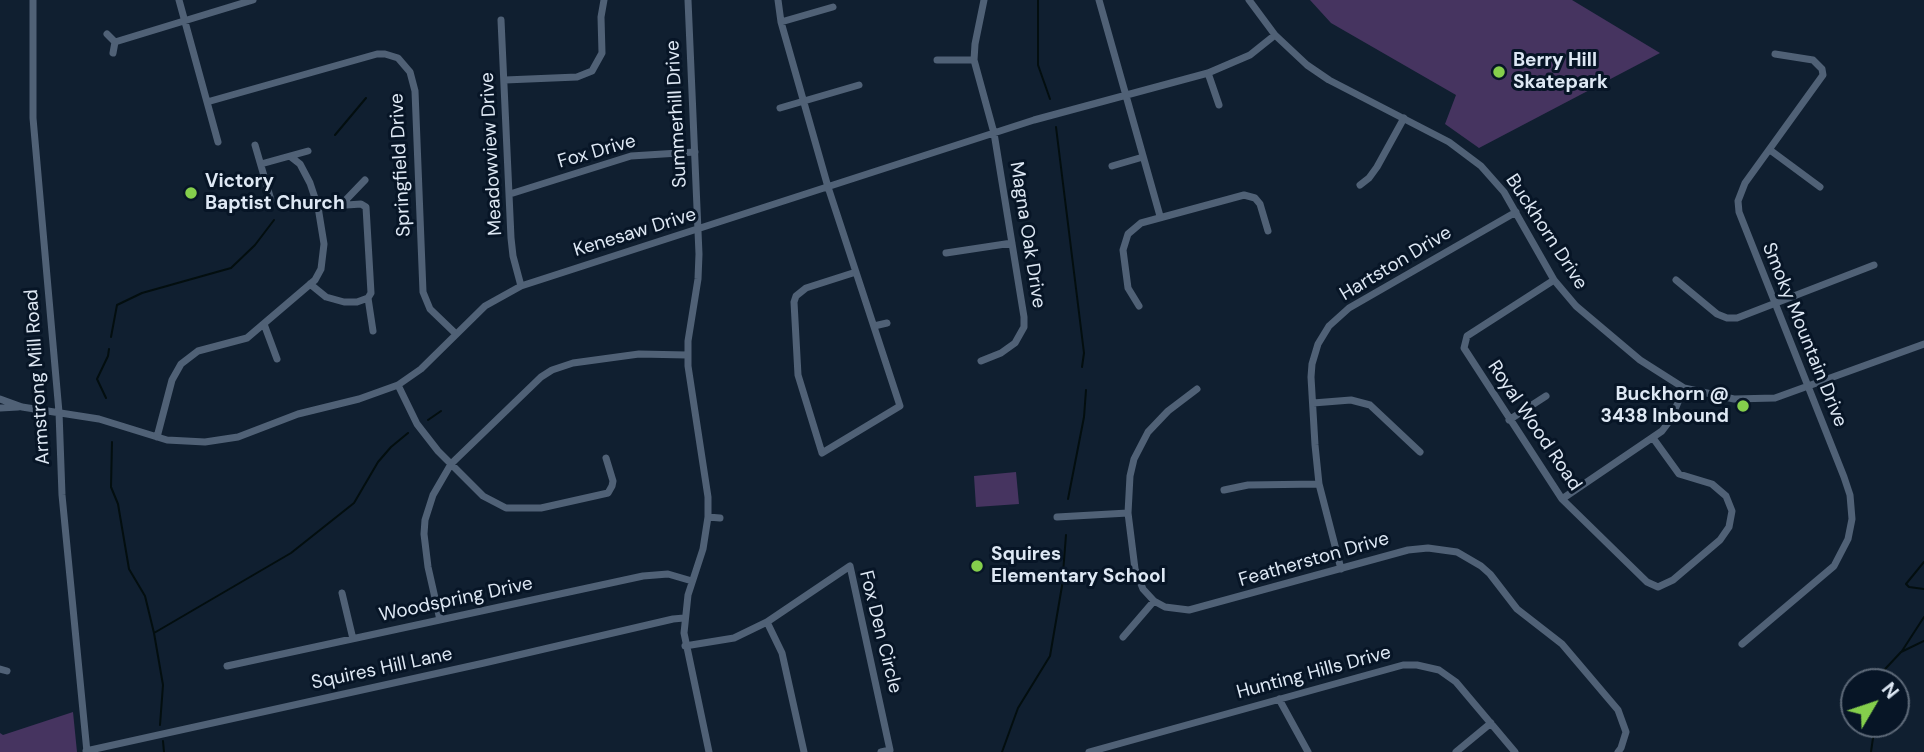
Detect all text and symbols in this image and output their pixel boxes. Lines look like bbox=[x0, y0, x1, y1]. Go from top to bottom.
street label: Summerhill Drive bbox=[662, 40, 692, 188]
place label: Berry Hill Skatepark bbox=[1513, 50, 1608, 94]
marker: Berry Hill Skatepark bbox=[1491, 64, 1507, 80]
street label: Meadowview Drive bbox=[476, 72, 508, 236]
street label: Springfield Drive bbox=[386, 93, 416, 237]
street label: Fox Drive bbox=[555, 130, 639, 174]
street label: Magna Oak Drive bbox=[1004, 160, 1050, 310]
street label: Buckhorn Drive bbox=[1500, 170, 1592, 294]
place label: Victory Baptist Church bbox=[205, 171, 345, 215]
marker: Victory Baptist Church bbox=[183, 185, 199, 201]
street label: Kenesaw Drive bbox=[571, 204, 699, 262]
street label: Hartston Drive bbox=[1336, 222, 1456, 306]
street label: Smoky Mountain Drive bbox=[1757, 240, 1851, 430]
street label: Armstrong Mill Road bbox=[20, 288, 56, 466]
street label: Royal Wood Road bbox=[1482, 357, 1586, 495]
place label: Buckhorn @ 3438 Inbound bbox=[1600, 384, 1729, 428]
marker: Buckhorn @ 3438 Inbound bbox=[1735, 398, 1751, 414]
street label: Featherston Drive bbox=[1236, 528, 1392, 592]
place label: Squires Elementary School bbox=[991, 544, 1166, 588]
marker: Squires Elementary School bbox=[969, 558, 985, 574]
street label: Fox Den Circle bbox=[854, 568, 906, 696]
street label: Woodspring Drive bbox=[377, 573, 535, 627]
street label: Hunting Hills Drive bbox=[1234, 641, 1394, 705]
street label: Squires Hill Lane bbox=[309, 643, 455, 695]
north arrow bbox=[1840, 668, 1910, 738]
text: N bbox=[1876, 677, 1904, 704]

